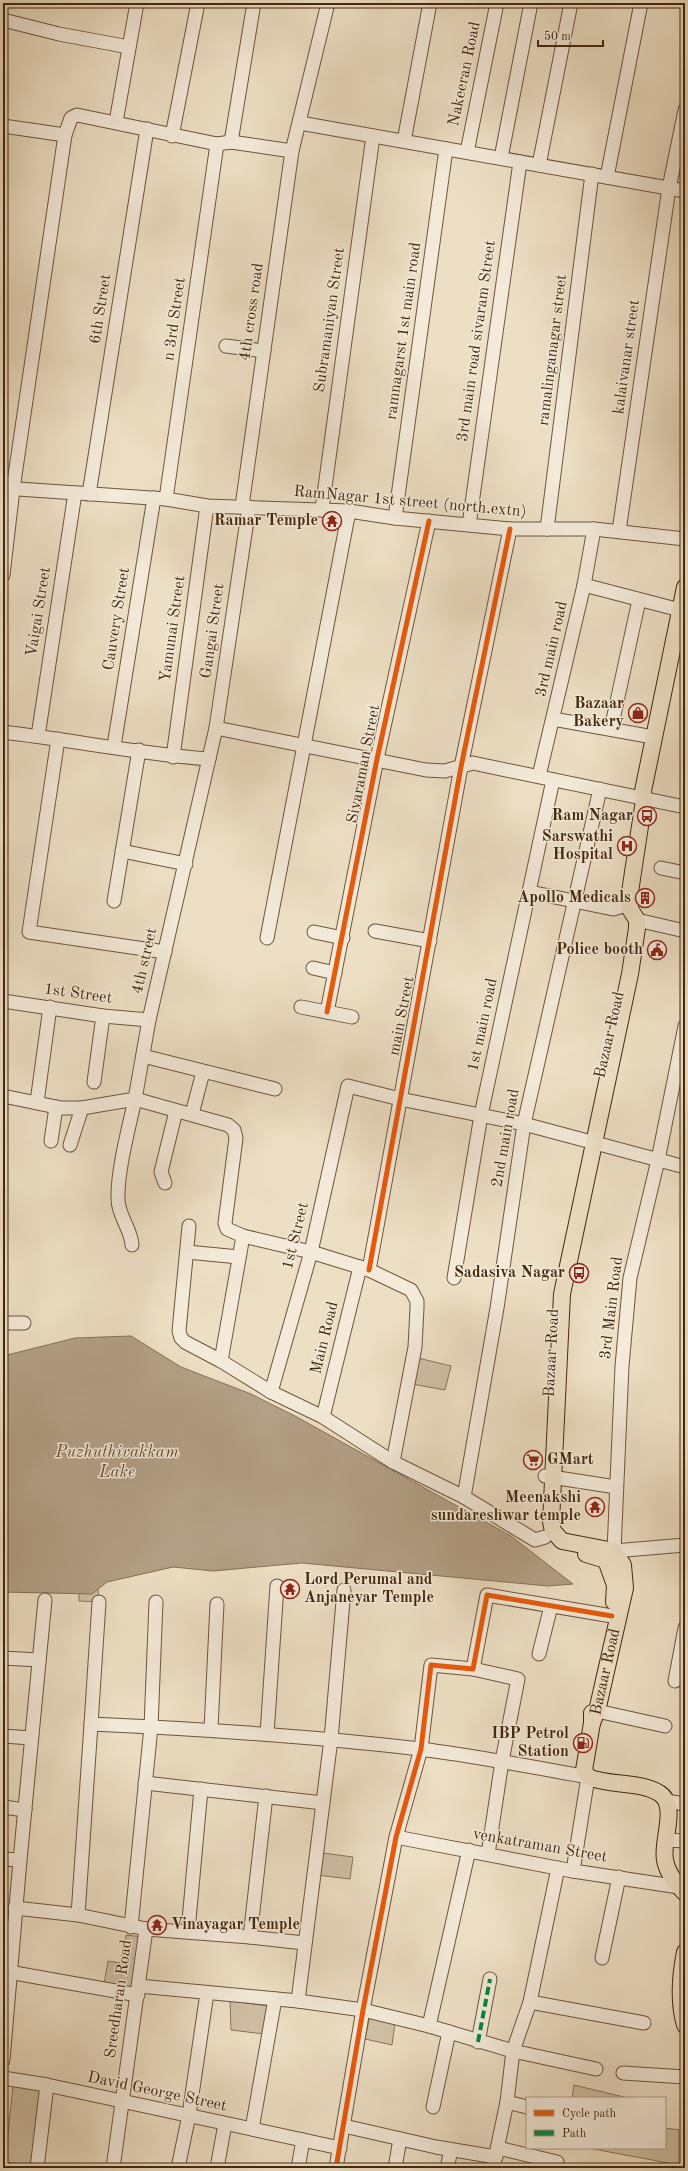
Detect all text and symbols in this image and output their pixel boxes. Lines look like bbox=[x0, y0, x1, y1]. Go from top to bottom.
street label: Nakeeran Road bbox=[446, 20, 484, 128]
scale bar bbox=[538, 22, 603, 48]
text: 50 m bbox=[544, 30, 571, 43]
street label: 3rd main road sivaram Street bbox=[455, 239, 499, 443]
street label: ramnagarst 1st main road bbox=[384, 241, 424, 421]
street label: Subramaniyan Street bbox=[312, 246, 348, 393]
street label: 4th cross road bbox=[237, 262, 267, 362]
street label: 6th Street bbox=[88, 273, 114, 345]
street label: ramalinganagar street bbox=[536, 273, 570, 427]
street label: n 3rd Street bbox=[161, 276, 189, 362]
street label: kalaivanar street bbox=[611, 298, 643, 415]
street label: RamNagar 1st street (north.extn) bbox=[293, 483, 527, 520]
temple icon: Ramar Temple bbox=[321, 510, 343, 532]
place label: Ramar Temple bbox=[214, 513, 318, 529]
street label: Vaigai Street bbox=[24, 565, 54, 658]
street label: Cauvery Street bbox=[101, 566, 133, 672]
street label: Yamunai Street bbox=[158, 574, 188, 683]
street label: Gangai Street bbox=[198, 582, 228, 680]
street label: 3rd main road bbox=[533, 600, 571, 698]
place label: Bazaar Bakery bbox=[573, 696, 624, 730]
shop icon: Bazaar Bakery bbox=[627, 702, 649, 724]
street label: Sivaraman Street bbox=[345, 703, 383, 825]
bus stop icon: Ram Nagar bbox=[636, 805, 658, 827]
place label: Ram Nagar bbox=[552, 808, 633, 824]
place label: Sarswathi Hospital bbox=[542, 829, 613, 863]
hospital icon: Sarswathi Hospital bbox=[616, 835, 638, 857]
building icon: Apollo Medicals bbox=[634, 887, 656, 909]
place label: Apollo Medicals bbox=[517, 890, 631, 906]
street label: 4th street bbox=[130, 926, 160, 996]
public building icon: Police booth bbox=[646, 939, 668, 961]
place label: Police booth bbox=[556, 942, 643, 958]
street label: main Street bbox=[386, 975, 418, 1057]
street label: 1st main road bbox=[465, 977, 501, 1073]
street label: 1st Street bbox=[43, 981, 114, 1007]
street label: Bazaar Road bbox=[592, 990, 628, 1080]
street label: 2nd main road bbox=[489, 1088, 523, 1188]
street label: 1st Street bbox=[280, 1200, 312, 1271]
street label: 3rd Main Road bbox=[598, 1256, 626, 1360]
bus stop icon: Sadasiva Nagar bbox=[568, 1262, 590, 1284]
place label: Sadasiva Nagar bbox=[454, 1265, 565, 1281]
street label: Main Road bbox=[308, 1300, 342, 1376]
street label: Bazaar Road bbox=[542, 1308, 562, 1398]
water label: Puzhuthivakkam Lake bbox=[54, 1444, 179, 1481]
supermarket icon: GMart bbox=[522, 1449, 544, 1471]
place label: GMart bbox=[547, 1452, 594, 1468]
place label: Meenakshi sundareshwar temple bbox=[431, 1490, 581, 1524]
temple icon: Meenakshi sundareshwar temple bbox=[584, 1496, 606, 1518]
place label: Lord Perumal and Anjaneyar Temple bbox=[304, 1572, 434, 1606]
temple icon: Lord Perumal and Anjaneyar Temple bbox=[279, 1578, 301, 1600]
street label: Bazaar Road bbox=[588, 1627, 624, 1717]
place label: IBP Petrol Station bbox=[491, 1726, 569, 1760]
fuel station icon: IBP Petrol Station bbox=[572, 1732, 594, 1754]
street label: venkatraman Street bbox=[472, 1826, 609, 1866]
temple icon: Vinayagar Temple bbox=[146, 1914, 168, 1936]
place label: Vinayagar Temple bbox=[171, 1917, 300, 1933]
street label: Sreedharan Road bbox=[103, 1939, 135, 2059]
street label: David George Street bbox=[86, 2069, 228, 2115]
legend bbox=[526, 2097, 666, 2149]
text: Cycle path bbox=[562, 2108, 617, 2120]
text: Path bbox=[562, 2128, 587, 2140]

